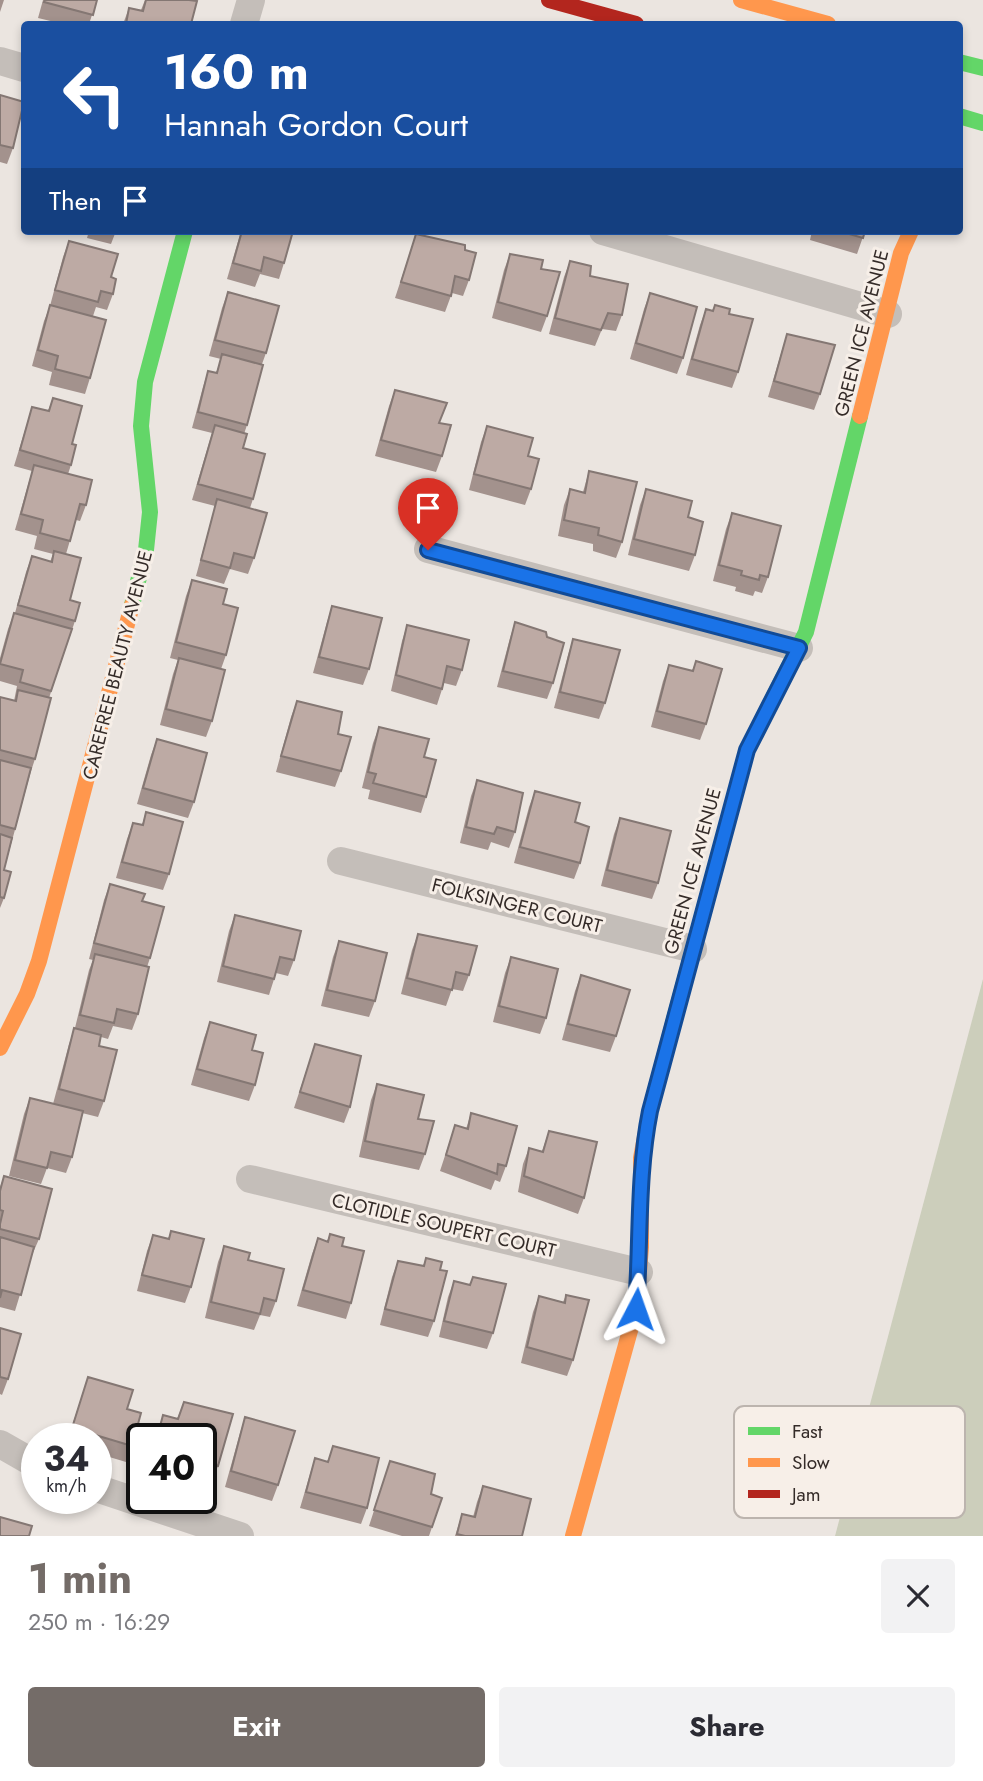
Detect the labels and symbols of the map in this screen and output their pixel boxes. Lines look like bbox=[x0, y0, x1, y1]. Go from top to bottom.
street label: GREEN ICE AVENUE bbox=[828, 247, 895, 419]
pin bbox=[398, 478, 458, 550]
street label: CAREFREE BEAUTY AVENUE bbox=[76, 548, 159, 782]
street label: GREEN ICE AVENUE bbox=[657, 785, 728, 957]
street label: FOLKSINGER COURT bbox=[429, 871, 605, 940]
street label: CLOTIDLE SOUPERT COURT bbox=[329, 1187, 559, 1264]
position arrow bbox=[599, 1272, 673, 1346]
legend bbox=[734, 1406, 965, 1518]
text: Fast bbox=[792, 1418, 823, 1445]
speed limit sign: 40 bbox=[126, 1423, 217, 1514]
text: Slow bbox=[792, 1449, 830, 1476]
text: Jam bbox=[789, 1481, 821, 1508]

